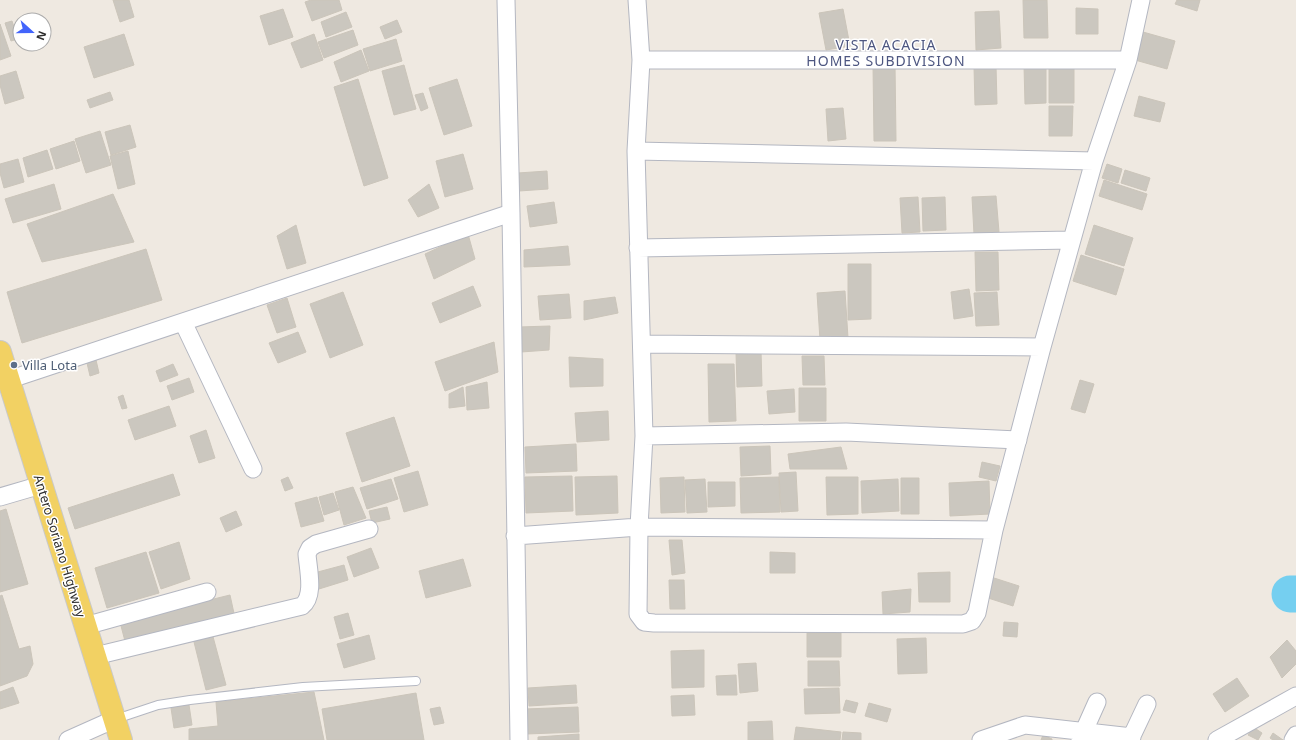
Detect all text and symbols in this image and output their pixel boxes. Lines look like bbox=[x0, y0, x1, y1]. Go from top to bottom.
north arrow bbox=[12, 12, 52, 52]
text: N bbox=[33, 29, 50, 43]
district label: VISTA ACACIA HOMES SUBDIVISION bbox=[806, 35, 966, 70]
place label: Villa Lota bbox=[22, 356, 77, 374]
marker: Villa Lota bbox=[9, 360, 19, 370]
street label: Antero Soriano Highway bbox=[30, 473, 90, 620]

